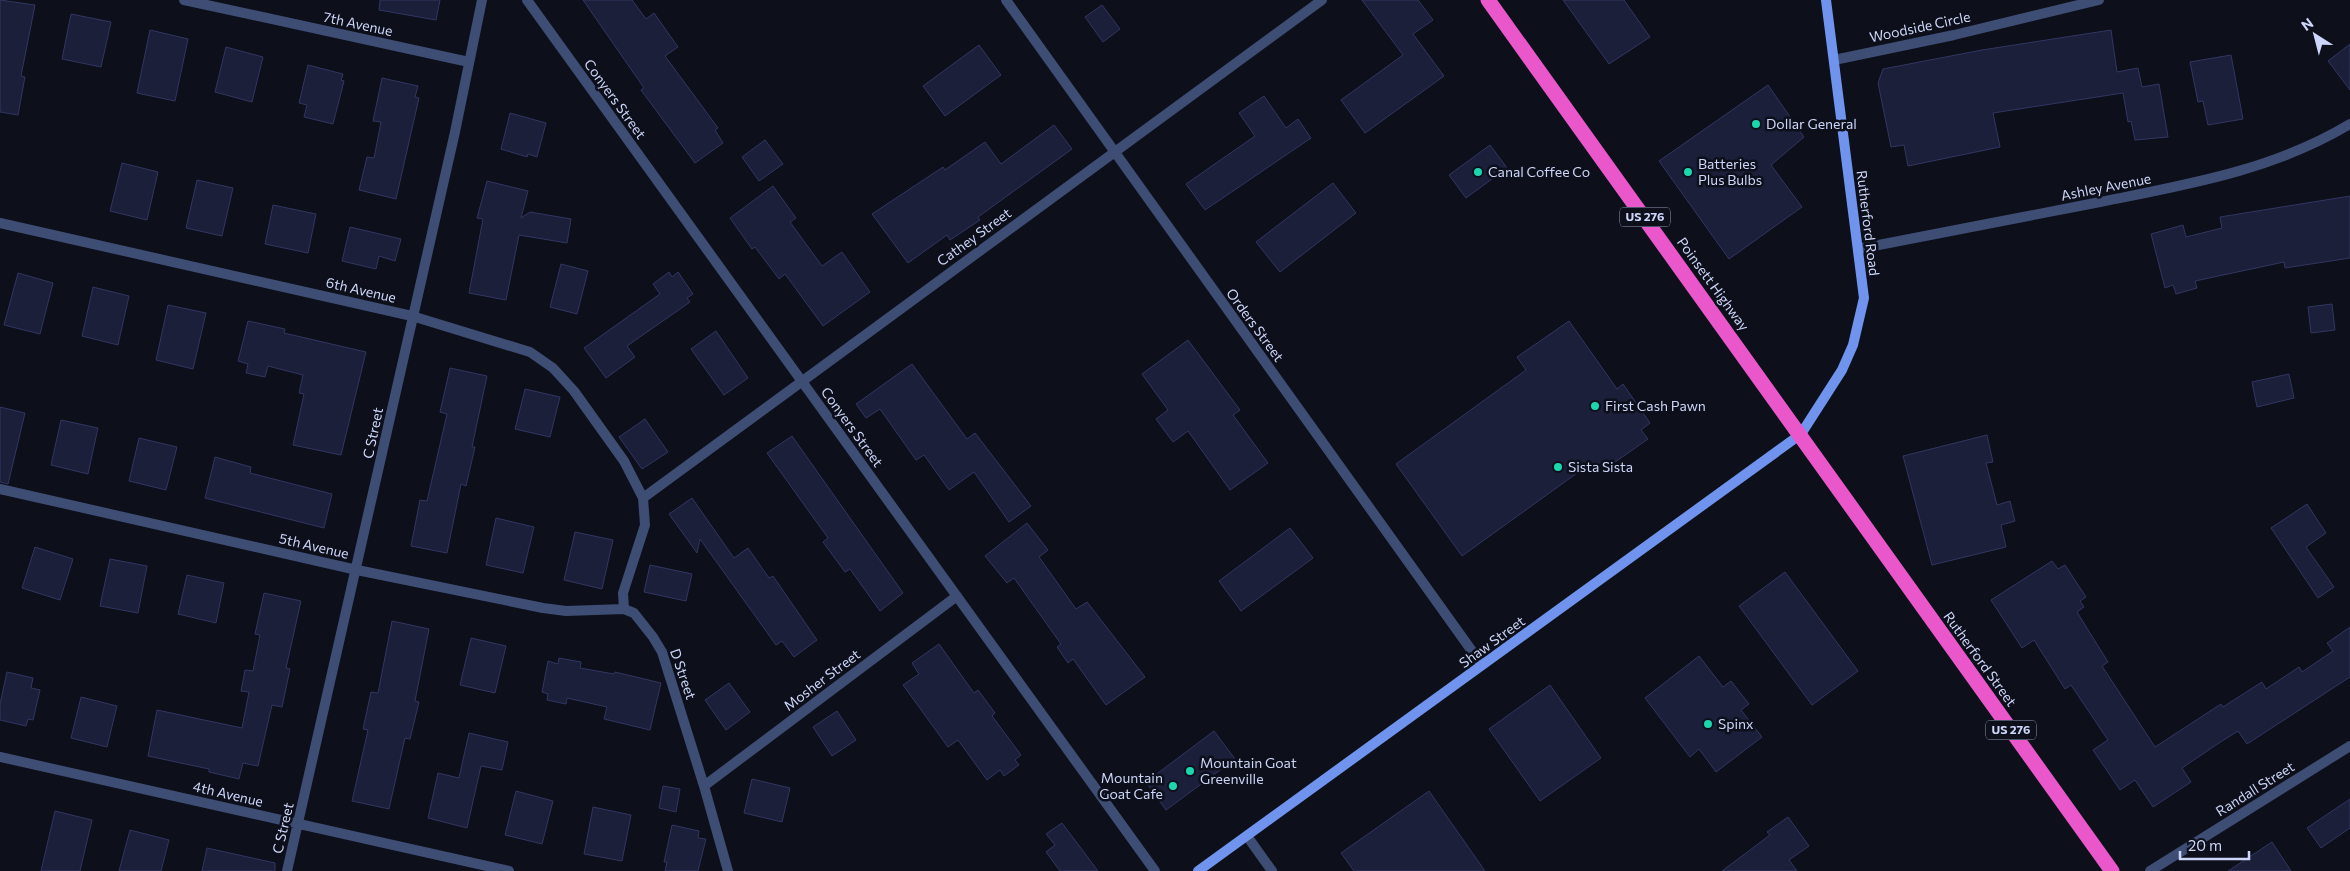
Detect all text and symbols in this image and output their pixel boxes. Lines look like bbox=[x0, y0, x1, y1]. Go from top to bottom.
street label: 7th Avenue bbox=[322, 8, 394, 39]
street label: Woodside Circle bbox=[1868, 8, 1972, 45]
north arrow bbox=[2290, 10, 2340, 60]
text: N bbox=[2298, 14, 2316, 34]
street label: Conyers Street bbox=[581, 56, 650, 142]
place label: Dollar General bbox=[1766, 115, 1857, 132]
marker: Dollar General bbox=[1750, 118, 1762, 130]
place label: Batteries Plus Bulbs bbox=[1698, 155, 1762, 188]
place label: Canal Coffee Co bbox=[1488, 163, 1590, 180]
marker: Canal Coffee Co bbox=[1472, 166, 1484, 178]
marker: Batteries Plus Bulbs bbox=[1682, 166, 1694, 178]
street label: Rutherford Road bbox=[1854, 169, 1883, 277]
street label: Ashley Avenue bbox=[2059, 169, 2152, 204]
street label: Cathey Street bbox=[933, 204, 1014, 269]
road number: US 276 bbox=[1620, 208, 1670, 226]
street label: Poinsett Highway bbox=[1674, 234, 1753, 334]
street label: 6th Avenue bbox=[324, 273, 398, 306]
street label: Orders Street bbox=[1223, 285, 1288, 365]
street label: Conyers Street bbox=[818, 384, 887, 470]
place label: First Cash Pawn bbox=[1605, 397, 1706, 414]
marker: First Cash Pawn bbox=[1589, 400, 1601, 412]
street label: C Street bbox=[359, 406, 386, 460]
place label: Sista Sista bbox=[1568, 458, 1633, 475]
marker: Sista Sista bbox=[1552, 461, 1564, 473]
street label: 5th Avenue bbox=[278, 529, 351, 562]
street label: Rutherford Street bbox=[1940, 608, 2021, 710]
street label: Shaw Street bbox=[1456, 612, 1528, 671]
street label: Mosher Street bbox=[780, 645, 863, 714]
street label: D Street bbox=[667, 646, 700, 702]
place label: Spinx bbox=[1718, 715, 1754, 732]
marker: Spinx bbox=[1702, 718, 1714, 730]
road number: US 276 bbox=[1986, 720, 2036, 740]
place label: Mountain Goat Greenville bbox=[1200, 754, 1297, 787]
street label: Randall Street bbox=[2212, 758, 2297, 819]
marker: Mountain Goat Greenville bbox=[1184, 765, 1196, 777]
place label: Mountain Goat Cafe bbox=[1099, 769, 1163, 802]
street label: 4th Avenue bbox=[191, 777, 265, 810]
marker: Mountain Goat Cafe bbox=[1167, 780, 1179, 792]
street label: C Street bbox=[268, 800, 297, 855]
scale bar bbox=[2180, 828, 2249, 860]
text: 20 m bbox=[2188, 836, 2222, 854]

